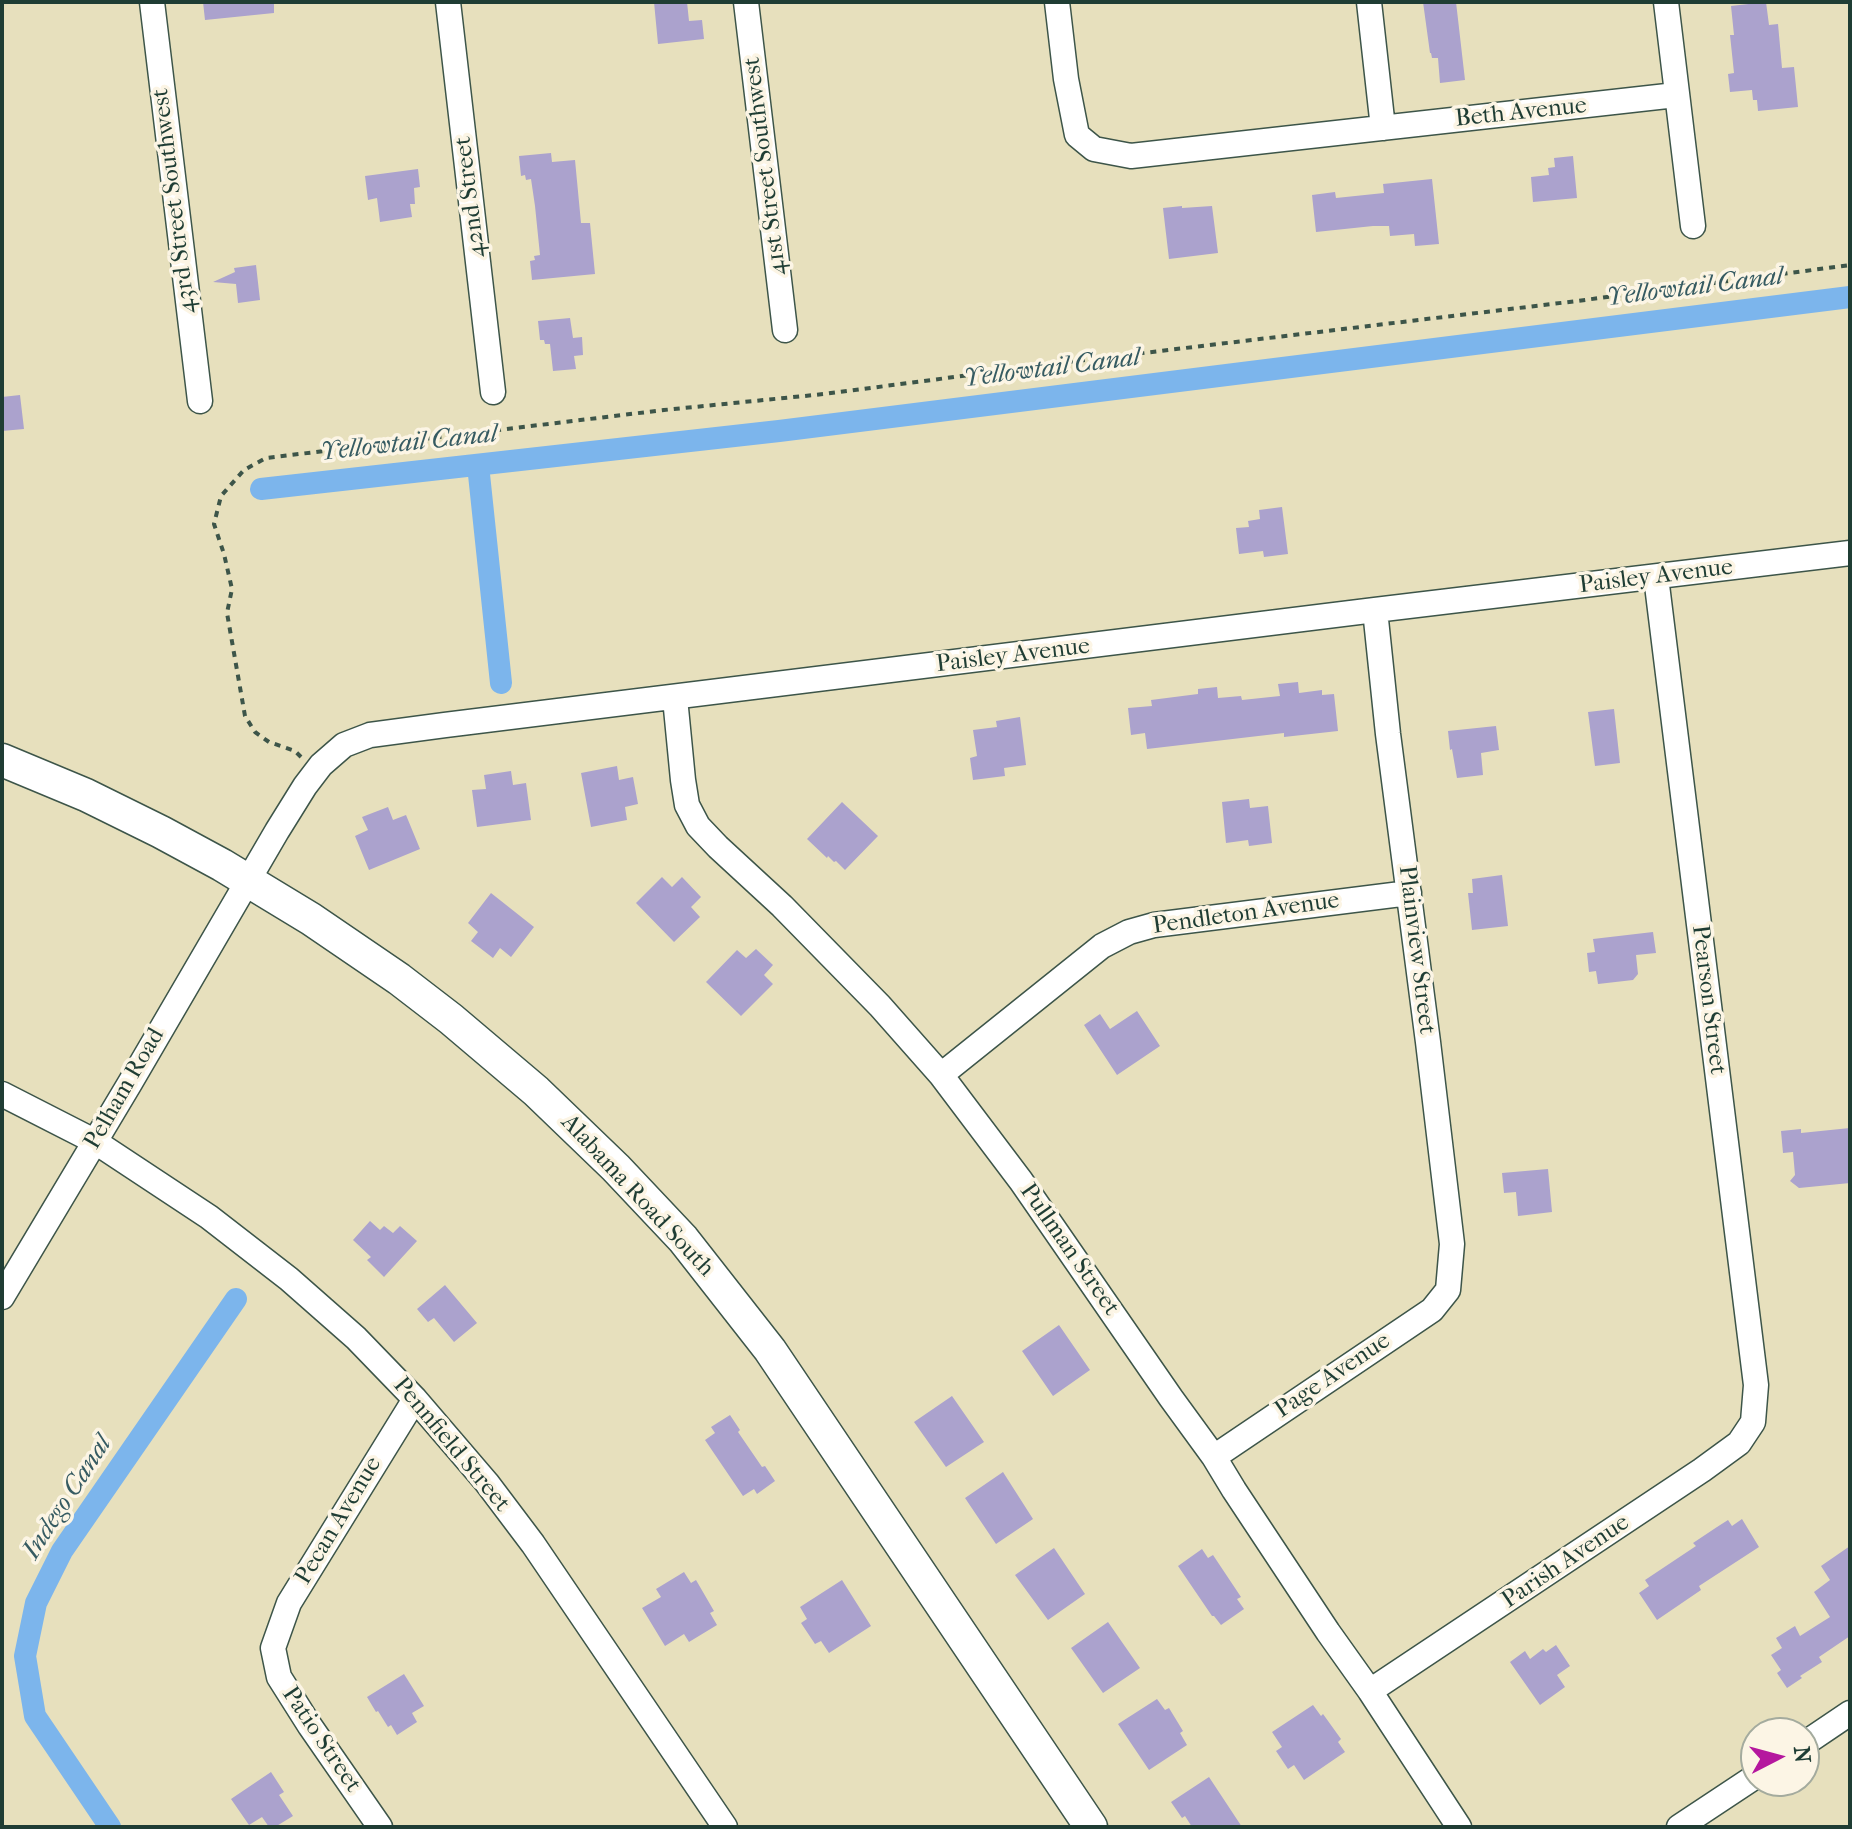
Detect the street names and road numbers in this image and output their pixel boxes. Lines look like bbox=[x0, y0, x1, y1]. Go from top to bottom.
street label: 41st Street Southwest bbox=[738, 55, 794, 277]
street label: 43rd Street Southwest bbox=[147, 87, 203, 315]
street label: Beth Avenue bbox=[1454, 92, 1588, 134]
street label: 42nd Street bbox=[449, 135, 493, 259]
street label: Paisley Avenue bbox=[1578, 553, 1734, 601]
street label: Paisley Avenue bbox=[935, 632, 1091, 680]
street label: Plainview Street bbox=[1391, 864, 1441, 1036]
street label: Pendleton Avenue bbox=[1151, 887, 1341, 941]
street label: Pearson Street bbox=[1685, 924, 1731, 1076]
street label: Pelham Road bbox=[79, 1023, 171, 1155]
street label: Alabama Road South bbox=[554, 1109, 720, 1283]
street label: Pullman Street bbox=[1013, 1178, 1125, 1322]
street label: Page Avenue bbox=[1270, 1327, 1396, 1425]
street label: Pennfield Street bbox=[386, 1372, 516, 1518]
street label: Pecan Avenue bbox=[290, 1452, 388, 1590]
street label: Parish Avenue bbox=[1497, 1509, 1635, 1615]
street label: Patio Street bbox=[275, 1682, 367, 1798]

